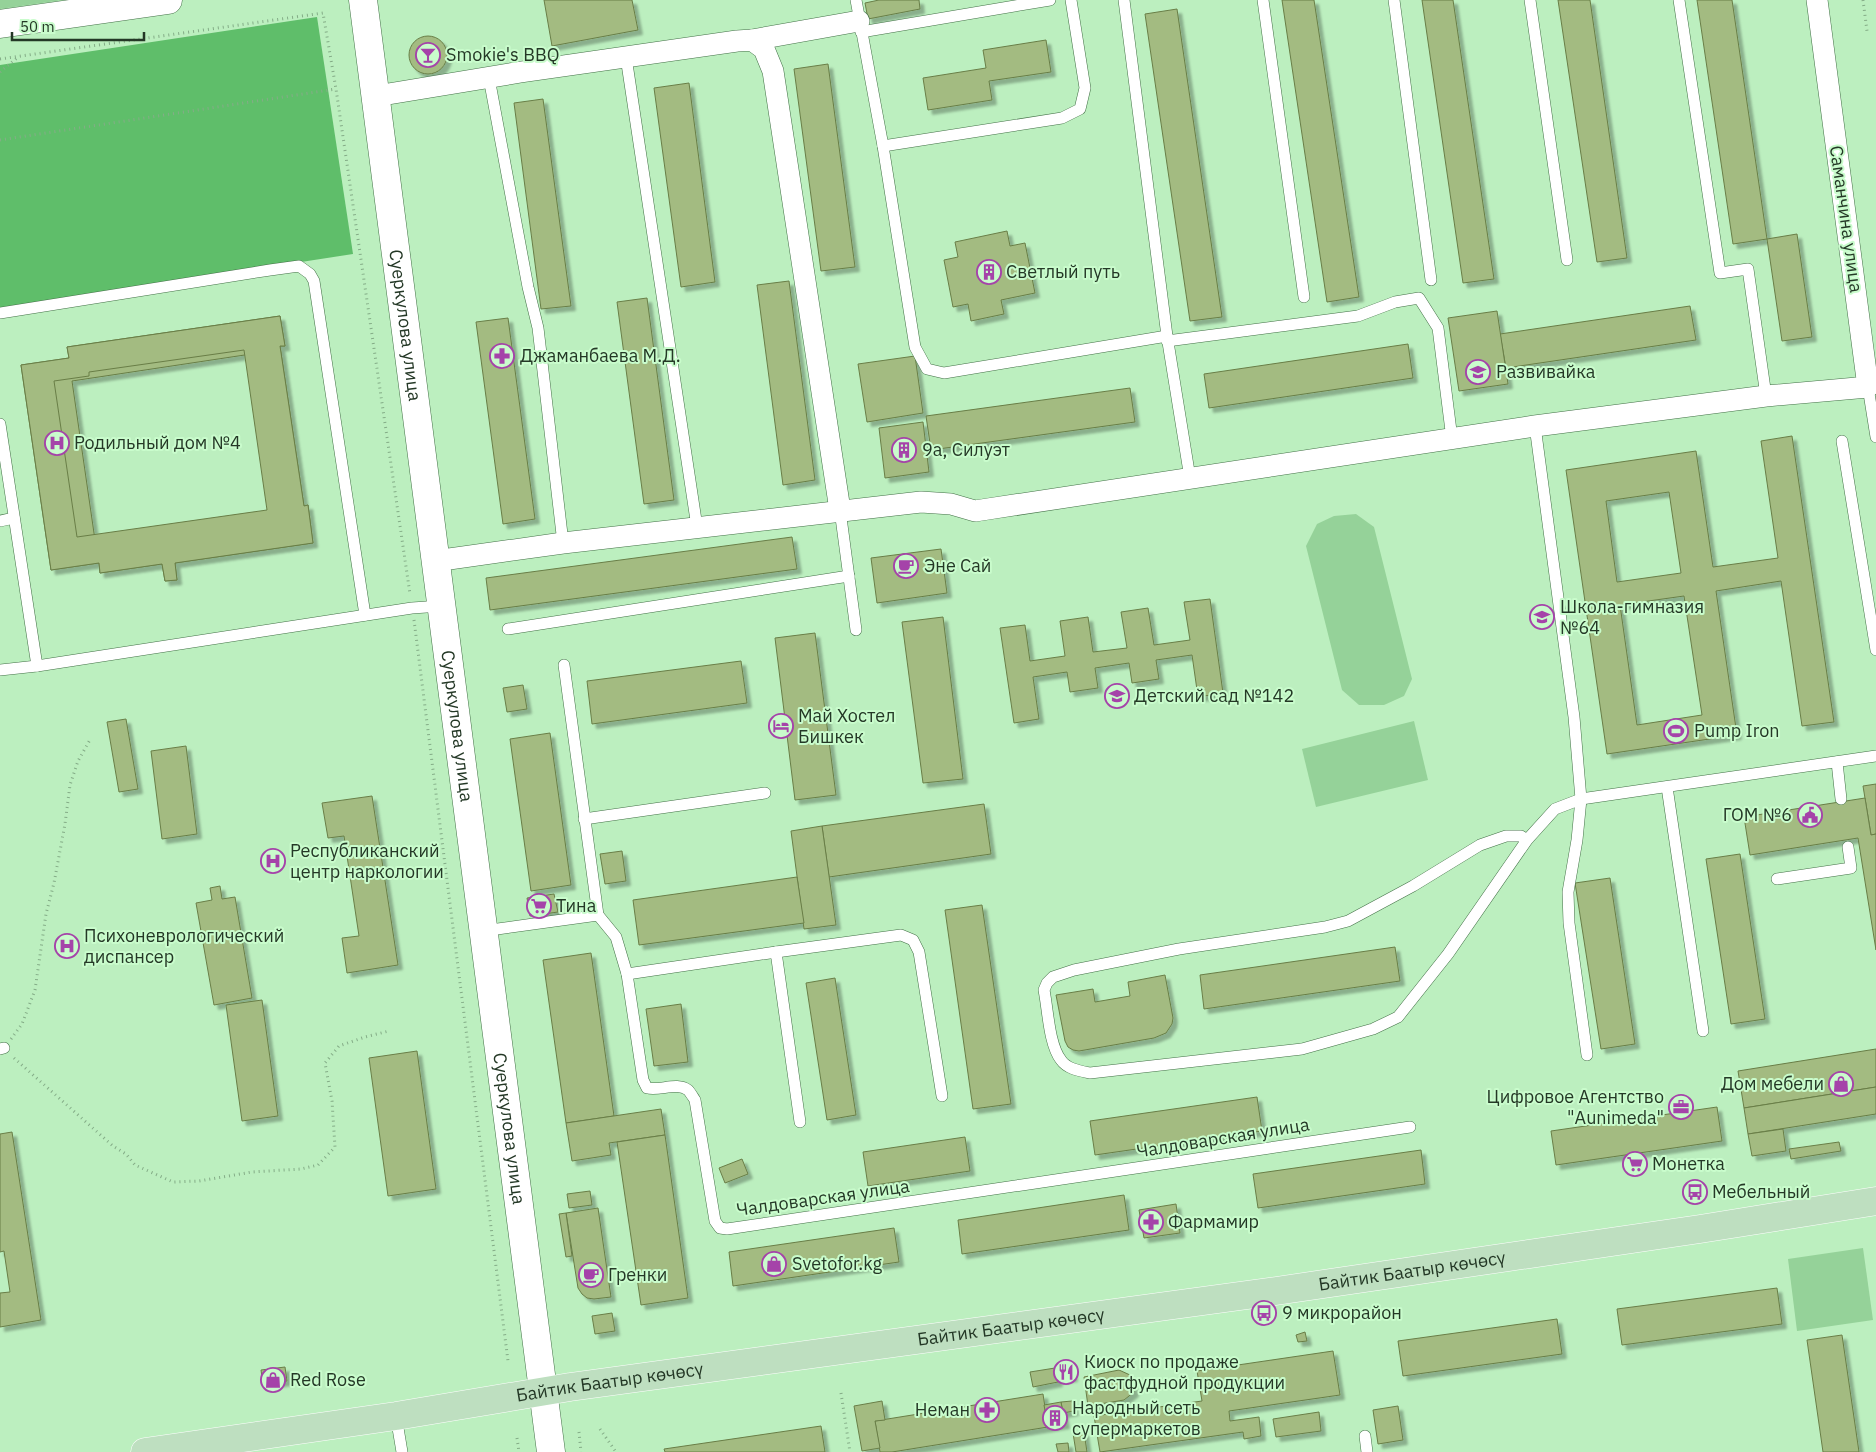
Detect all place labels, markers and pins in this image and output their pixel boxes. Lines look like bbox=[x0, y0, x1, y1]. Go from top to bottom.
bar icon: Smokie's BBQ bbox=[415, 42, 441, 68]
place label: Smokie's BBQ bbox=[446, 43, 559, 66]
building icon: Светлый путь bbox=[976, 259, 1002, 285]
place label: Светлый путь bbox=[1006, 260, 1120, 283]
pharmacy icon: Джаманбаева М.Д. bbox=[489, 343, 515, 369]
place label: Джаманбаева М.Д. bbox=[520, 344, 681, 367]
school or university icon: Развивайка bbox=[1465, 359, 1491, 385]
place label: Развивайка bbox=[1496, 360, 1596, 383]
hospital icon: Родильный дом №4 bbox=[44, 430, 70, 456]
place label: Родильный дом №4 bbox=[74, 431, 241, 454]
building icon: 9а, Силуэт bbox=[891, 437, 917, 463]
place label: 9а, Силуэт bbox=[922, 438, 1011, 461]
cafe icon: Эне Сай bbox=[893, 553, 919, 579]
place label: Эне Сай bbox=[924, 554, 991, 577]
place label: Школа-гимназия №64 bbox=[1560, 595, 1704, 639]
school or university icon: Школа-гимназия №64 bbox=[1529, 604, 1555, 630]
school or university icon: Детский сад №142 bbox=[1104, 683, 1130, 709]
place label: Детский сад №142 bbox=[1134, 684, 1294, 707]
place label: Май Хостел Бишкек bbox=[798, 704, 895, 748]
hotel icon: Май Хостел Бишкек bbox=[768, 713, 794, 739]
sports icon: Pump Iron bbox=[1663, 718, 1689, 744]
place label: Pump Iron bbox=[1694, 719, 1780, 742]
public building icon: ГОМ №6 bbox=[1797, 802, 1823, 828]
place label: ГОМ №6 bbox=[1723, 803, 1792, 826]
place label: Республиканский центр наркологии bbox=[290, 839, 444, 883]
hospital icon: Республиканский центр наркологии bbox=[260, 848, 286, 874]
supermarket icon: Тина bbox=[526, 893, 552, 919]
place label: Тина bbox=[556, 894, 597, 917]
place label: Психоневрологический диспансер bbox=[84, 924, 284, 968]
hospital icon: Психоневрологический диспансер bbox=[54, 933, 80, 959]
shop icon: Дом мебели bbox=[1828, 1071, 1854, 1097]
place label: Дом мебели bbox=[1721, 1072, 1824, 1095]
place label: Цифровое Агентство "Aunimeda" bbox=[1487, 1085, 1664, 1129]
office icon: Цифровое Агентство "Aunimeda" bbox=[1668, 1094, 1694, 1120]
supermarket icon: Монетка bbox=[1622, 1151, 1648, 1177]
place label: Монетка bbox=[1652, 1152, 1725, 1175]
bus stop icon: Мебельный bbox=[1682, 1179, 1708, 1205]
place label: Мебельный bbox=[1712, 1180, 1810, 1203]
pharmacy icon: Фармамир bbox=[1138, 1209, 1164, 1235]
place label: Фармамир bbox=[1168, 1210, 1259, 1233]
shop icon: Svetofor.kg bbox=[761, 1251, 787, 1277]
place label: Svetofor.kg bbox=[792, 1252, 882, 1275]
cafe icon: Гренки bbox=[578, 1262, 604, 1288]
place label: Гренки bbox=[608, 1263, 667, 1286]
bus stop icon: 9 микрорайон bbox=[1251, 1300, 1277, 1326]
place label: 9 микрорайон bbox=[1282, 1301, 1402, 1324]
place label: Киоск по продаже фастфудной продукции bbox=[1084, 1350, 1285, 1394]
restaurant icon: Киоск по продаже фастфудной продукции bbox=[1053, 1359, 1079, 1385]
shop icon: Red Rose bbox=[260, 1367, 286, 1393]
place label: Red Rose bbox=[290, 1368, 366, 1391]
place label: Народный сеть супермаркетов bbox=[1072, 1396, 1201, 1440]
pharmacy icon: Неман bbox=[974, 1397, 1000, 1423]
place label: Неман bbox=[915, 1398, 970, 1421]
building icon: Народный сеть супермаркетов bbox=[1042, 1405, 1068, 1431]

